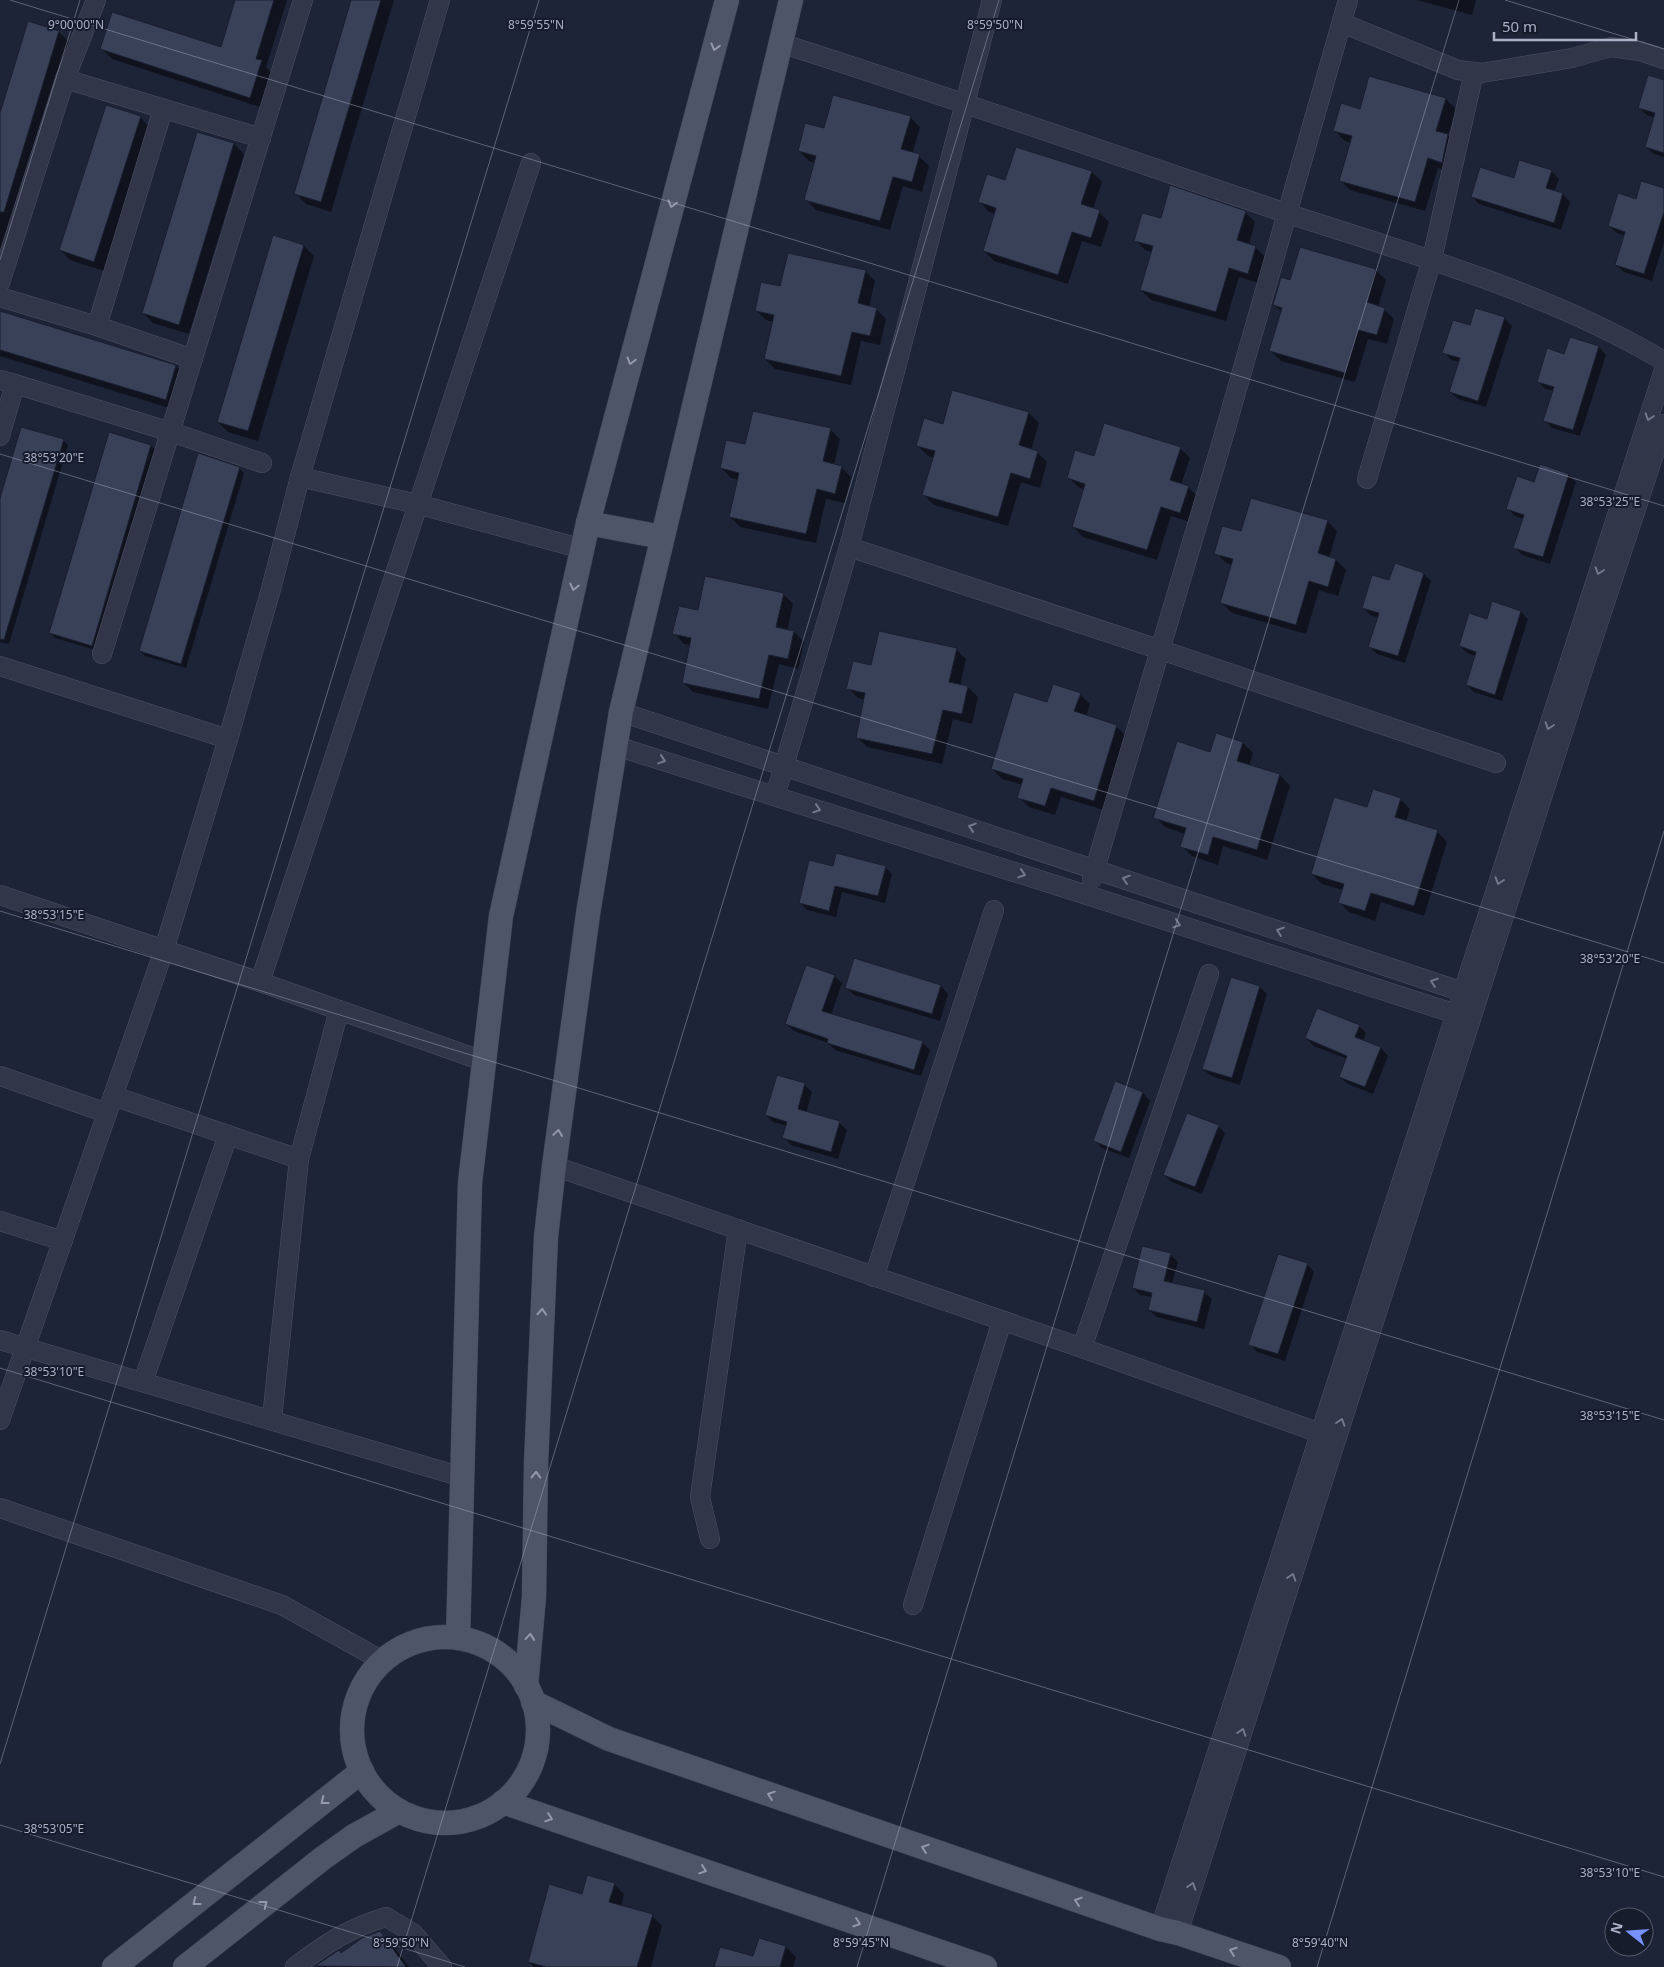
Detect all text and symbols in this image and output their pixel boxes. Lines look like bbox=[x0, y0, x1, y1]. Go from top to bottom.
scale bar bbox=[1494, 10, 1636, 42]
text: 9°00'00"N bbox=[48, 16, 104, 33]
text: 8°59'55"N bbox=[508, 16, 564, 33]
text: 8°59'50"N bbox=[967, 16, 1023, 33]
text: 50 m bbox=[1502, 16, 1537, 36]
one-way arrow bbox=[710, 43, 721, 52]
one-way arrow bbox=[668, 200, 678, 208]
one-way arrow bbox=[626, 357, 636, 365]
one-way arrow bbox=[1645, 412, 1655, 420]
text: 38°53'20"E bbox=[24, 449, 84, 466]
text: 38°53'25"E bbox=[1580, 493, 1640, 510]
one-way arrow bbox=[1595, 567, 1605, 575]
one-way arrow bbox=[569, 582, 580, 591]
one-way arrow bbox=[1545, 721, 1555, 730]
one-way arrow bbox=[658, 755, 666, 765]
one-way arrow bbox=[813, 804, 821, 814]
one-way arrow bbox=[968, 823, 976, 833]
one-way arrow bbox=[1018, 868, 1026, 878]
one-way arrow bbox=[1122, 875, 1131, 885]
one-way arrow bbox=[1495, 876, 1505, 884]
text: 38°53'15"E bbox=[24, 906, 84, 923]
one-way arrow bbox=[1172, 918, 1181, 928]
one-way arrow bbox=[1276, 926, 1285, 936]
text: 38°53'20"E bbox=[1580, 950, 1640, 967]
one-way arrow bbox=[1430, 978, 1439, 988]
one-way arrow bbox=[552, 1129, 563, 1137]
one-way arrow bbox=[537, 1308, 548, 1316]
text: 38°53'10"E bbox=[24, 1363, 84, 1380]
text: 38°53'15"E bbox=[1580, 1407, 1640, 1424]
one-way arrow bbox=[1336, 1418, 1346, 1427]
one-way arrow bbox=[531, 1470, 541, 1478]
one-way arrow bbox=[1286, 1573, 1296, 1581]
one-way arrow bbox=[525, 1633, 536, 1641]
one-way arrow bbox=[1236, 1728, 1246, 1736]
one-way arrow bbox=[767, 1791, 776, 1801]
one-way arrow bbox=[321, 1796, 330, 1804]
one-way arrow bbox=[544, 1812, 553, 1822]
text: 38°53'05"E bbox=[24, 1820, 84, 1837]
one-way arrow bbox=[921, 1844, 929, 1854]
one-way arrow bbox=[698, 1864, 707, 1874]
text: 38°53'10"E bbox=[1580, 1864, 1640, 1881]
one-way arrow bbox=[1187, 1883, 1197, 1891]
one-way arrow bbox=[192, 1896, 202, 1905]
one-way arrow bbox=[1074, 1897, 1083, 1907]
one-way arrow bbox=[258, 1902, 267, 1910]
north arrow bbox=[1604, 1907, 1654, 1957]
one-way arrow bbox=[852, 1917, 860, 1927]
text: N bbox=[1605, 1920, 1627, 1936]
text: 8°59'50"N bbox=[373, 1934, 429, 1951]
text: 8°59'45"N bbox=[833, 1934, 889, 1951]
text: 8°59'40"N bbox=[1292, 1934, 1348, 1951]
one-way arrow bbox=[1229, 1947, 1237, 1957]

